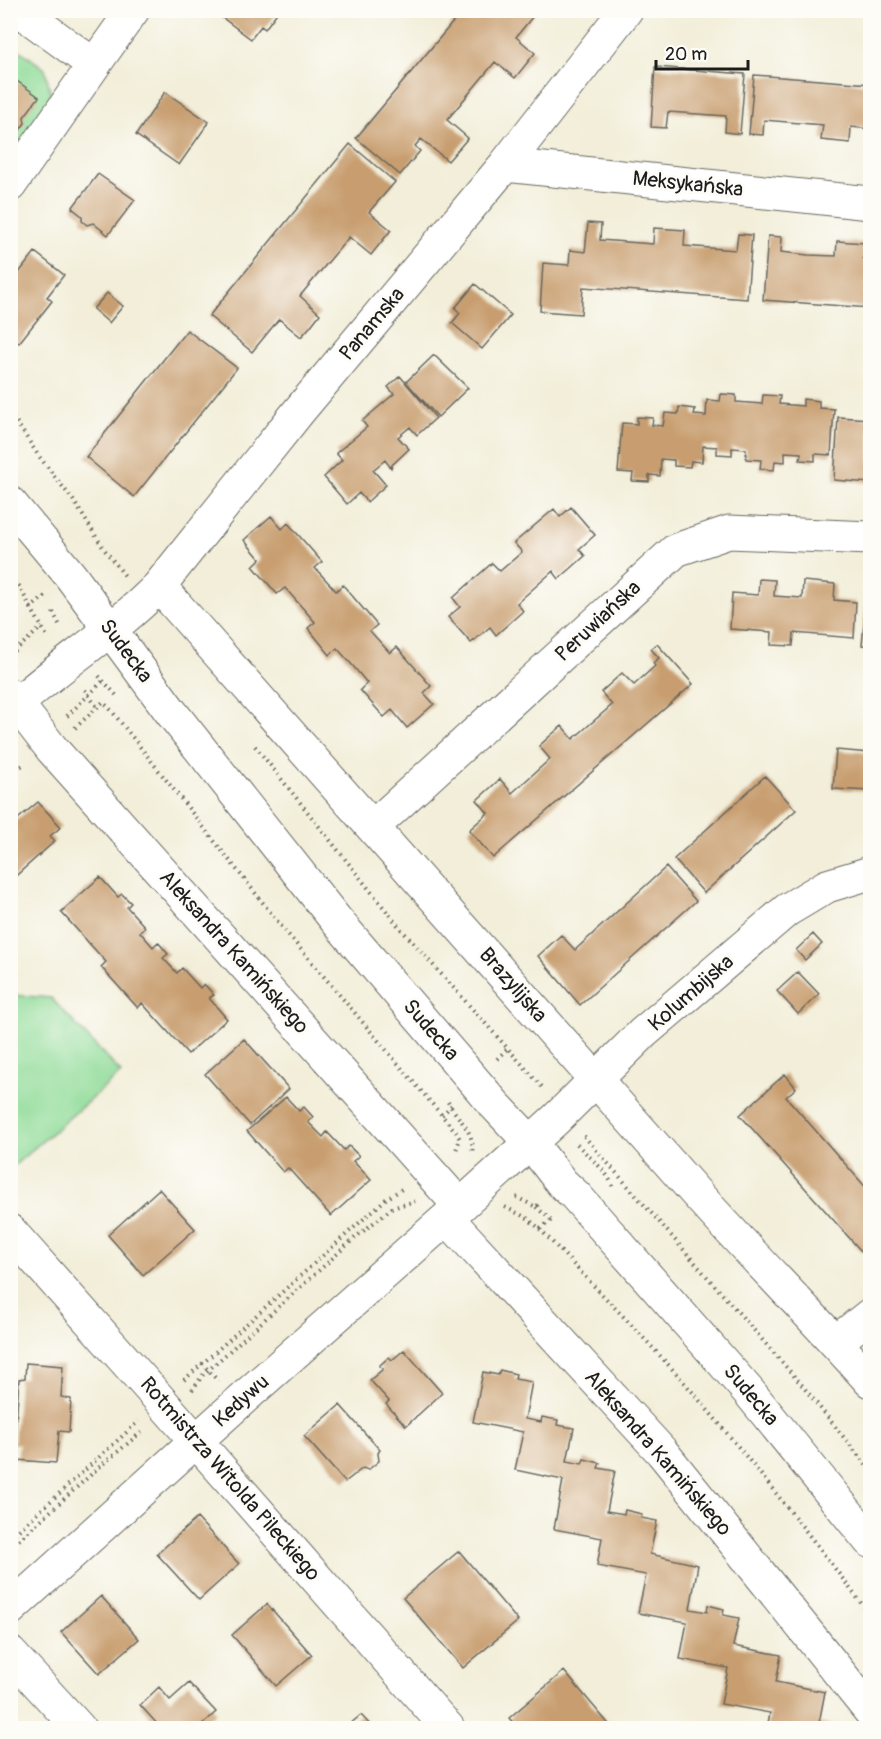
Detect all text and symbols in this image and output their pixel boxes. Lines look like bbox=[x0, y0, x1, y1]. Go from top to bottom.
scale bar bbox=[656, 33, 748, 71]
text: 20 m bbox=[665, 43, 707, 66]
street label: Meksykańska bbox=[631, 165, 745, 203]
street label: Panamska bbox=[333, 282, 411, 366]
street label: Peruwiańska bbox=[549, 574, 647, 668]
street label: Sudecka bbox=[93, 614, 159, 688]
street label: Aleksandra Kamińskiego bbox=[153, 864, 315, 1040]
street label: Brazylijska bbox=[473, 942, 553, 1028]
street label: Kolumbijska bbox=[643, 948, 739, 1038]
street label: Sudecka bbox=[397, 994, 465, 1066]
street label: Sudecka bbox=[717, 1358, 785, 1432]
street label: Aleksandra Kamińskiego bbox=[579, 1364, 737, 1542]
street label: Kedywu bbox=[207, 1369, 275, 1433]
street label: Rotmistrza Witolda Pileckiego bbox=[134, 1371, 326, 1587]

